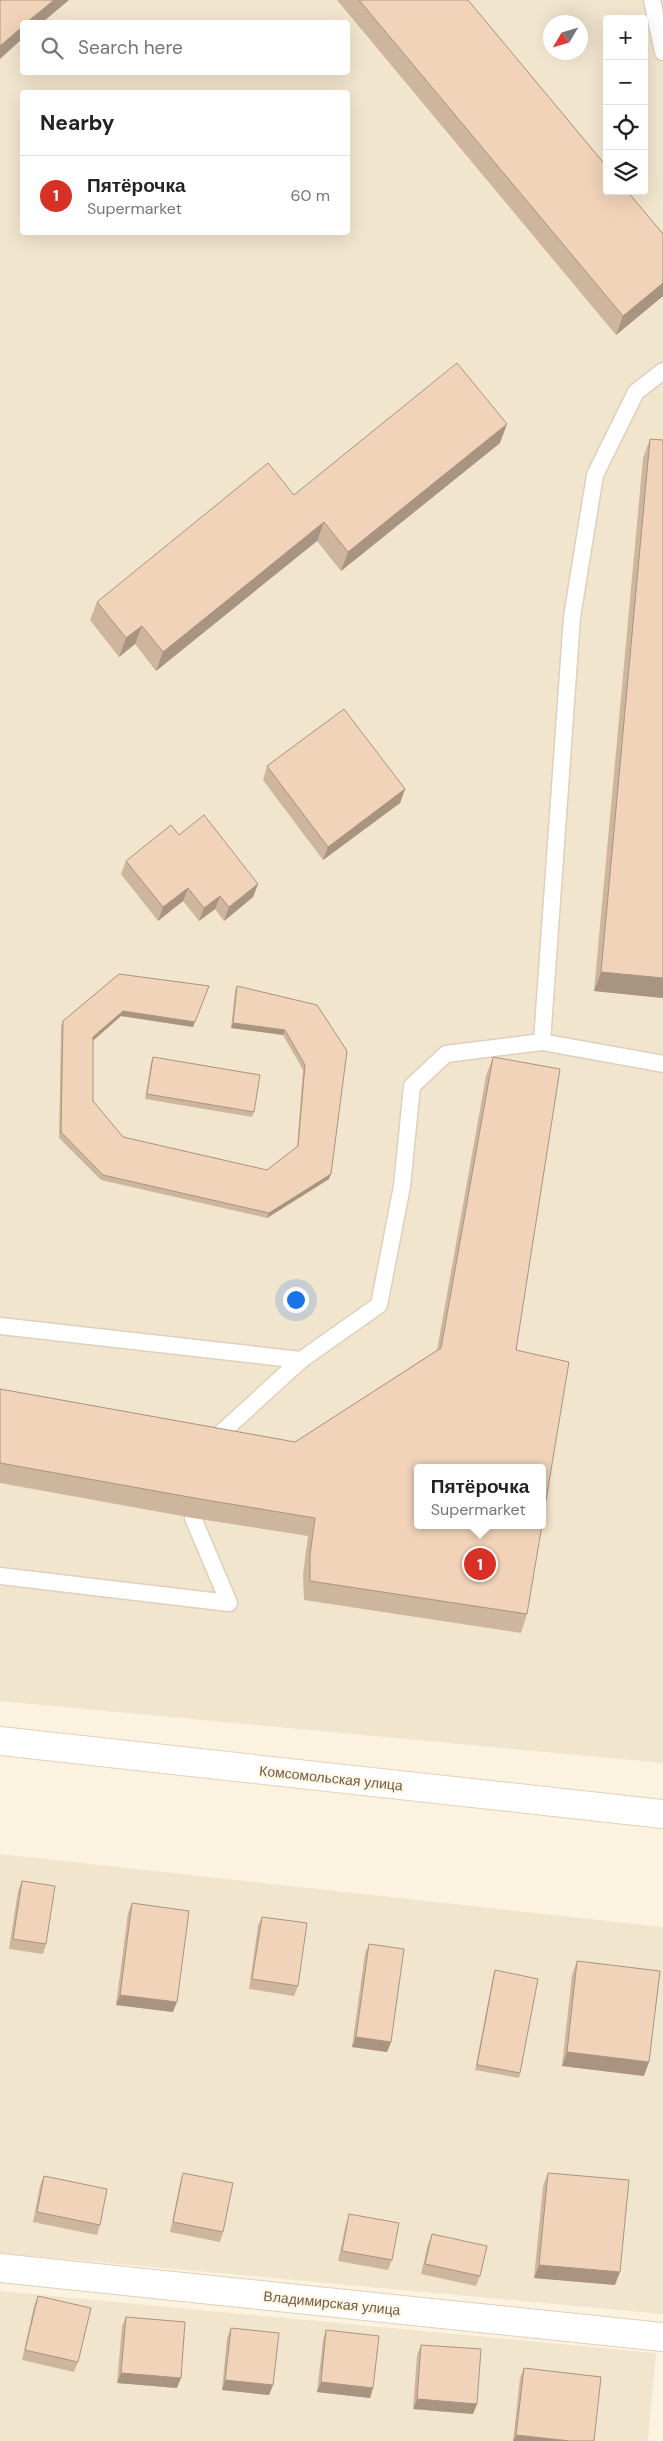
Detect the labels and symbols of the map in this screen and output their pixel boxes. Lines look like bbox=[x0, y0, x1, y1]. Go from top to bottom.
north arrow bbox=[543, 15, 588, 60]
your location bbox=[283, 1287, 309, 1313]
pin: 1 bbox=[464, 1545, 496, 1583]
street label: Комсомольская улица bbox=[258, 1762, 404, 1795]
street label: Владимирская улица bbox=[263, 2287, 402, 2319]

